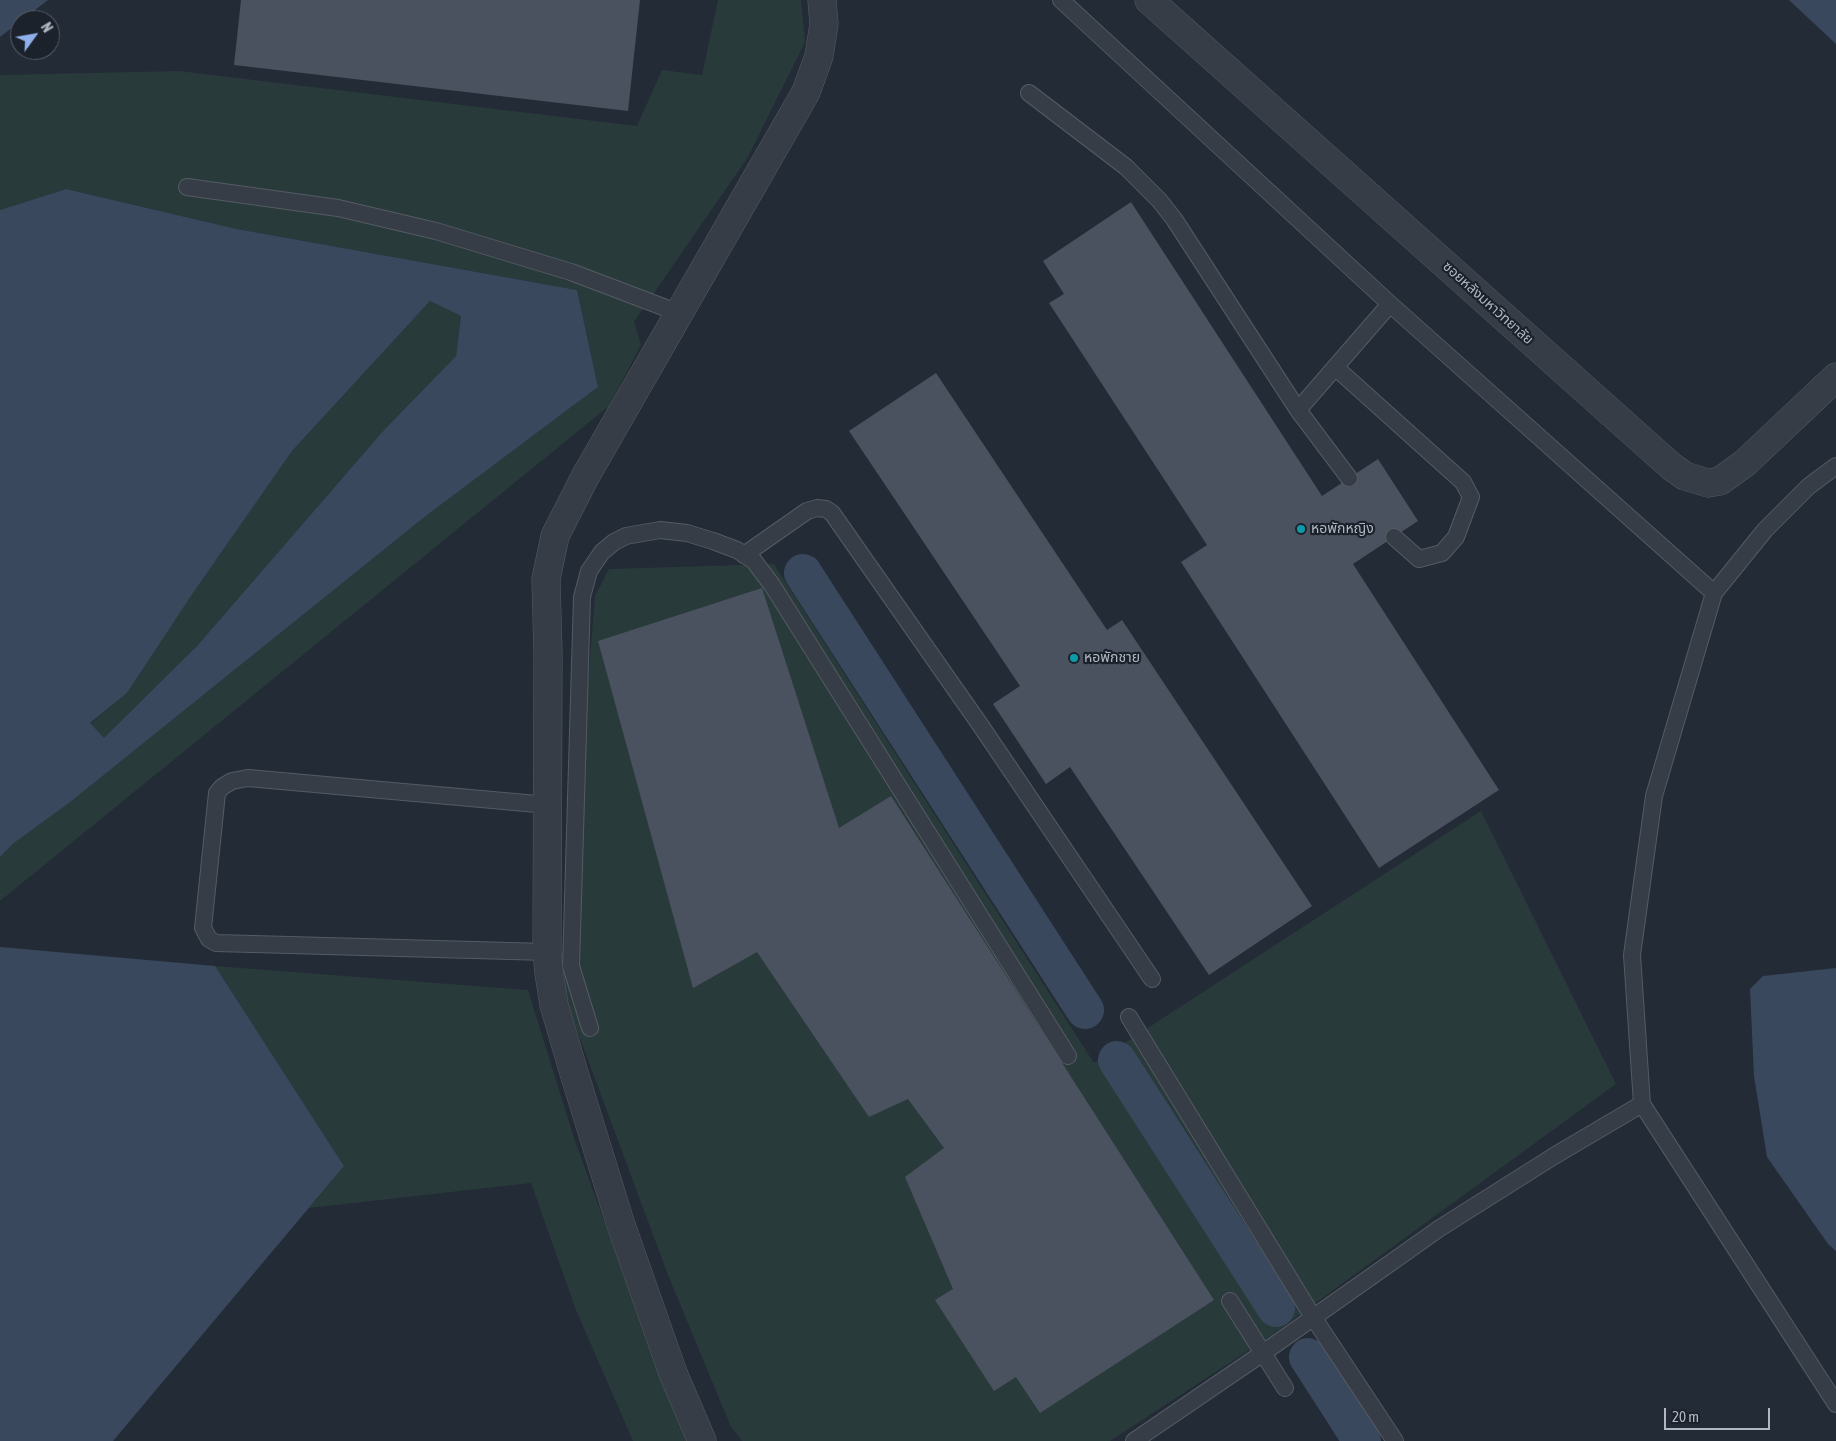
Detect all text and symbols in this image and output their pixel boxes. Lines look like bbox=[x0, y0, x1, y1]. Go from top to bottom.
north arrow bbox=[10, 10, 60, 60]
text: N bbox=[38, 20, 56, 35]
street label: ซอยหลังมหาวิทยาลัย bbox=[1439, 258, 1537, 348]
place label: หอพักหญิง bbox=[1311, 521, 1374, 537]
marker: หอพักหญิง bbox=[1295, 523, 1307, 535]
place label: หอพักชาย bbox=[1084, 650, 1140, 666]
marker: หอพักชาย bbox=[1068, 652, 1080, 664]
scale bar bbox=[1666, 1398, 1772, 1430]
text: 20 m bbox=[1672, 1408, 1699, 1425]

